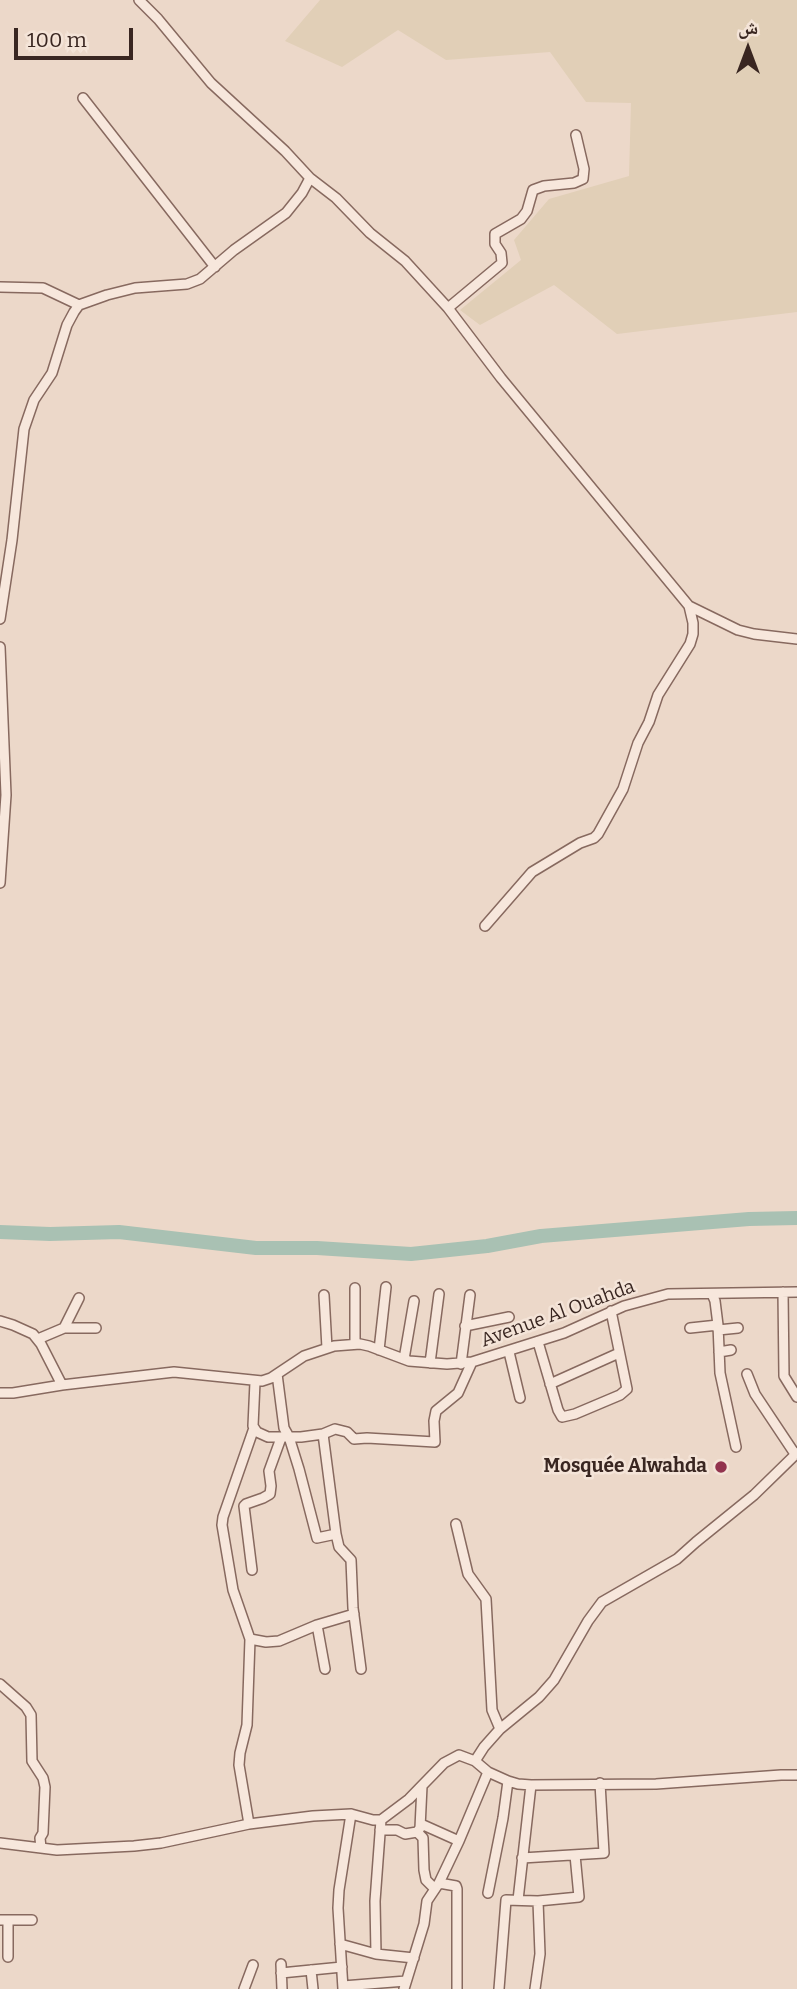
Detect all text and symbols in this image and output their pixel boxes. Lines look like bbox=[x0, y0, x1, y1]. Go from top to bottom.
scale bar bbox=[18, 14, 136, 58]
north arrow bbox=[713, 14, 783, 84]
text: ش bbox=[738, 16, 758, 39]
text: 100 m bbox=[27, 27, 87, 53]
street label: Avenue Al Ouahda bbox=[478, 1276, 638, 1352]
place label: Mosquée Alwahda bbox=[543, 1456, 707, 1478]
marker: Mosquée Alwahda bbox=[713, 1459, 729, 1475]

